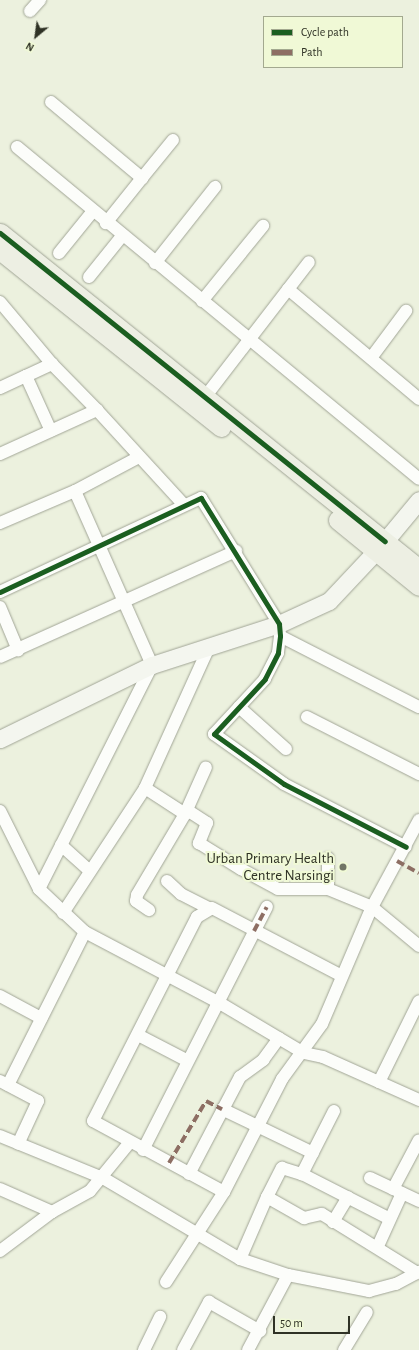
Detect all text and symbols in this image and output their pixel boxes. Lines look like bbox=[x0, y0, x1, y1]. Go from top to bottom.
north arrow bbox=[16, 16, 56, 56]
legend bbox=[263, 16, 403, 68]
text: Cycle path bbox=[301, 26, 349, 38]
text: N bbox=[24, 40, 36, 54]
text: Path bbox=[301, 46, 323, 58]
place label: Urban Primary Health Centre Narsingi bbox=[207, 849, 334, 884]
marker: Urban Primary Health Centre Narsingi bbox=[337, 861, 349, 873]
scale bar bbox=[275, 1308, 352, 1334]
text: 50 m bbox=[280, 1317, 303, 1329]

